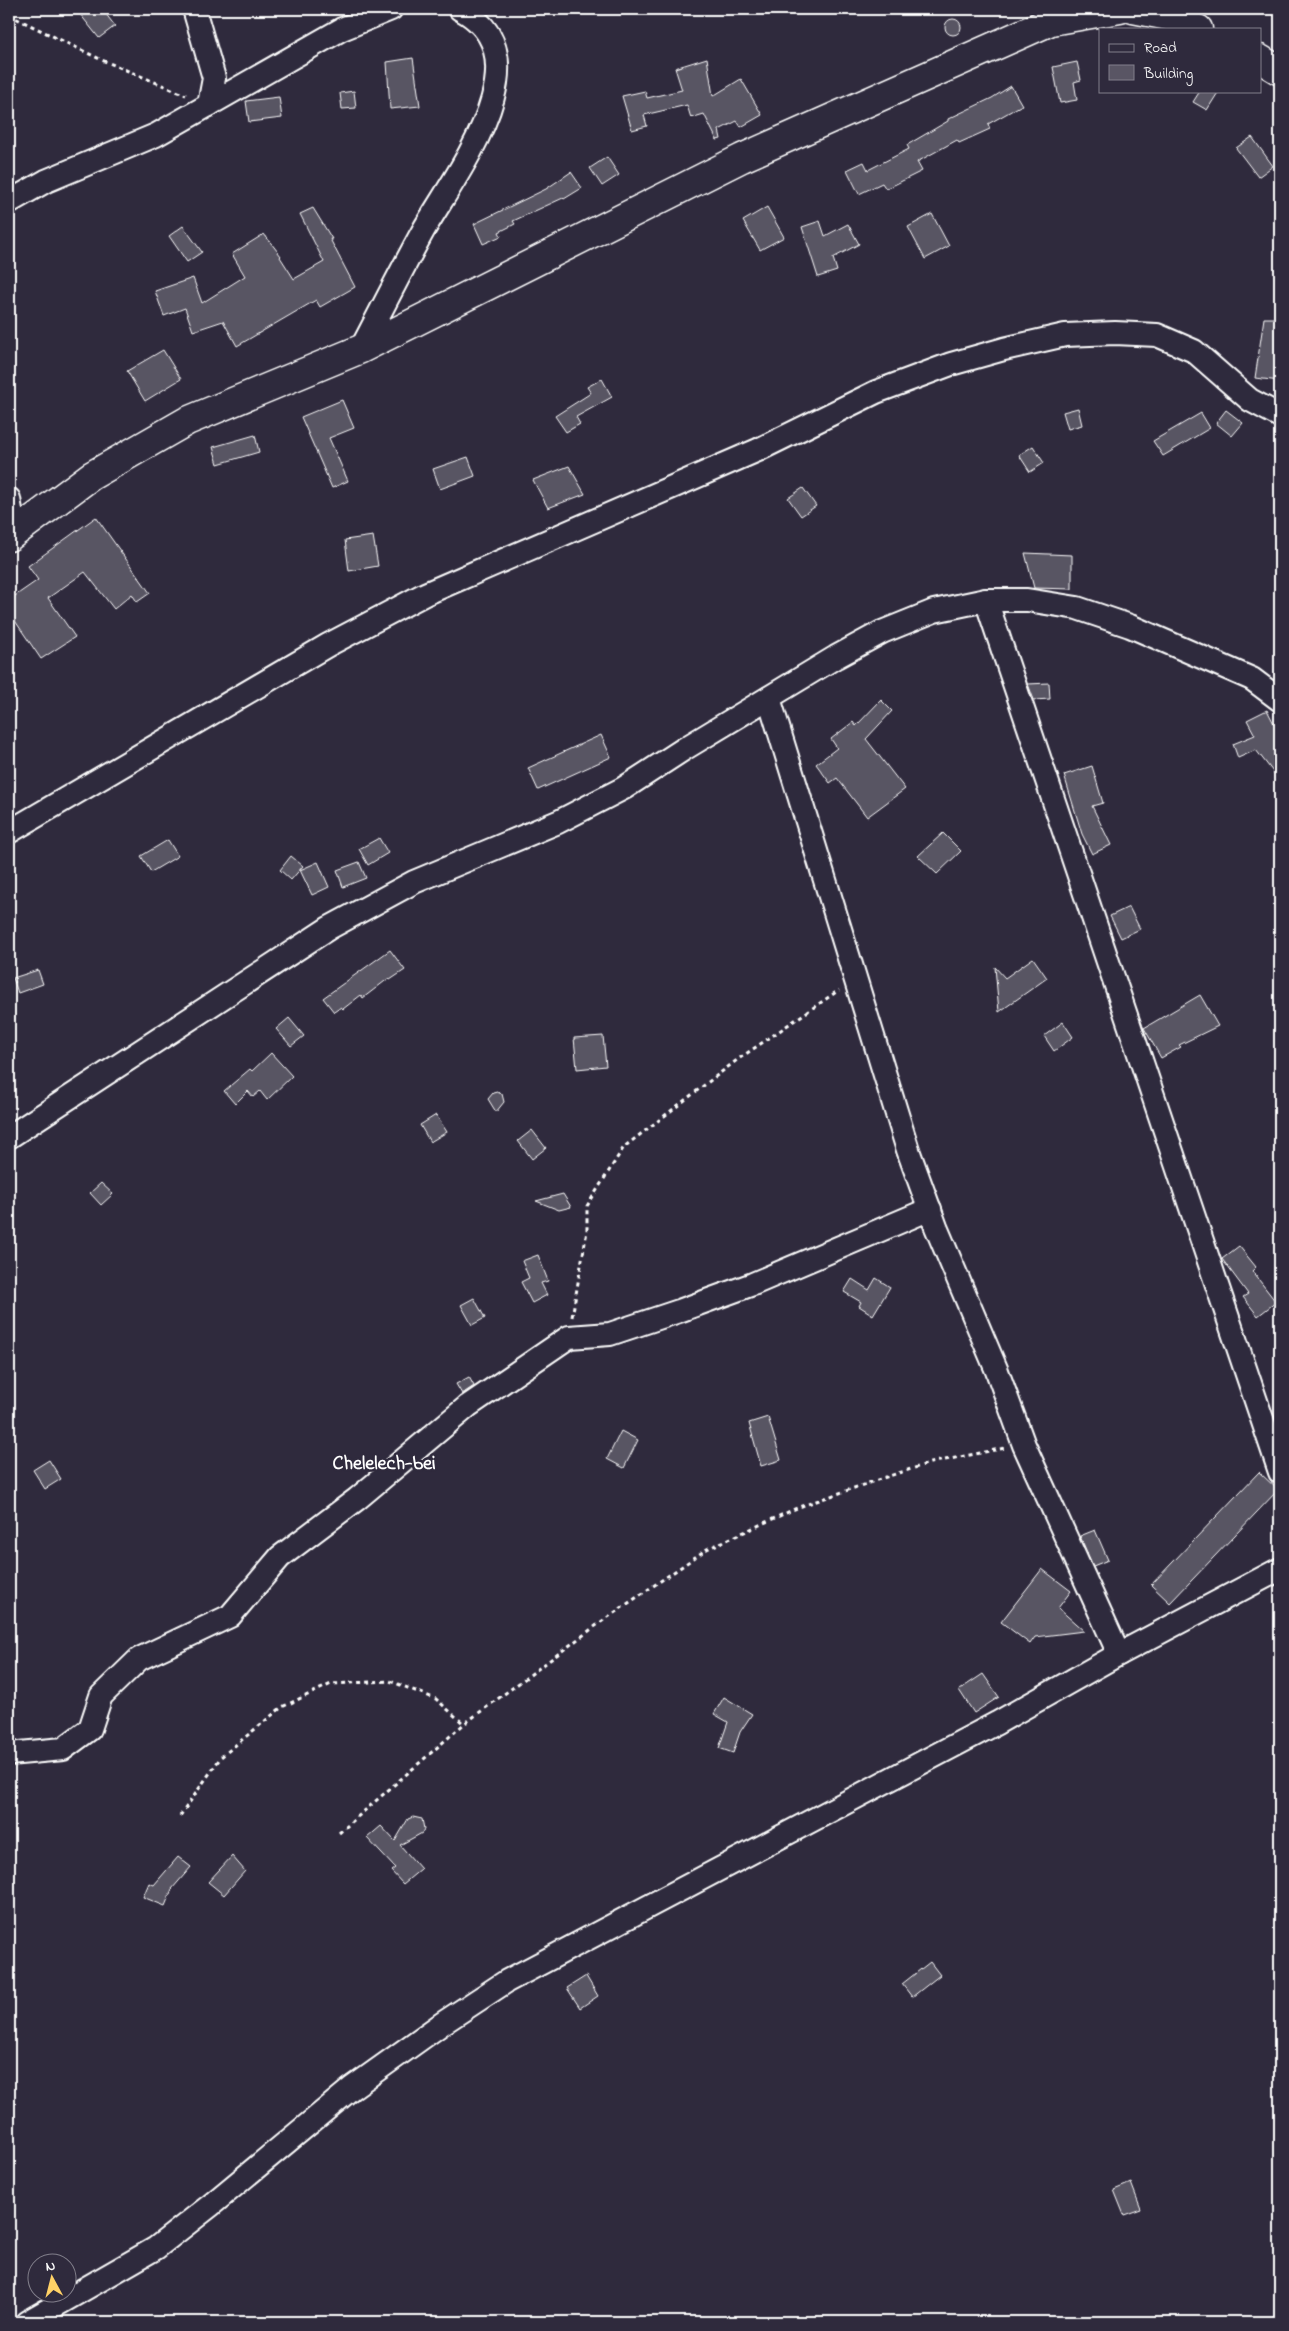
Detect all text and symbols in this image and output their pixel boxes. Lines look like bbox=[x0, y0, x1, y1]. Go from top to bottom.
legend bbox=[1099, 28, 1262, 92]
text: Road bbox=[1144, 37, 1177, 59]
text: Building bbox=[1143, 63, 1193, 86]
district label: Chelelech-bei bbox=[332, 1450, 436, 1479]
north arrow bbox=[28, 2254, 78, 2304]
text: N bbox=[45, 2256, 57, 2278]

